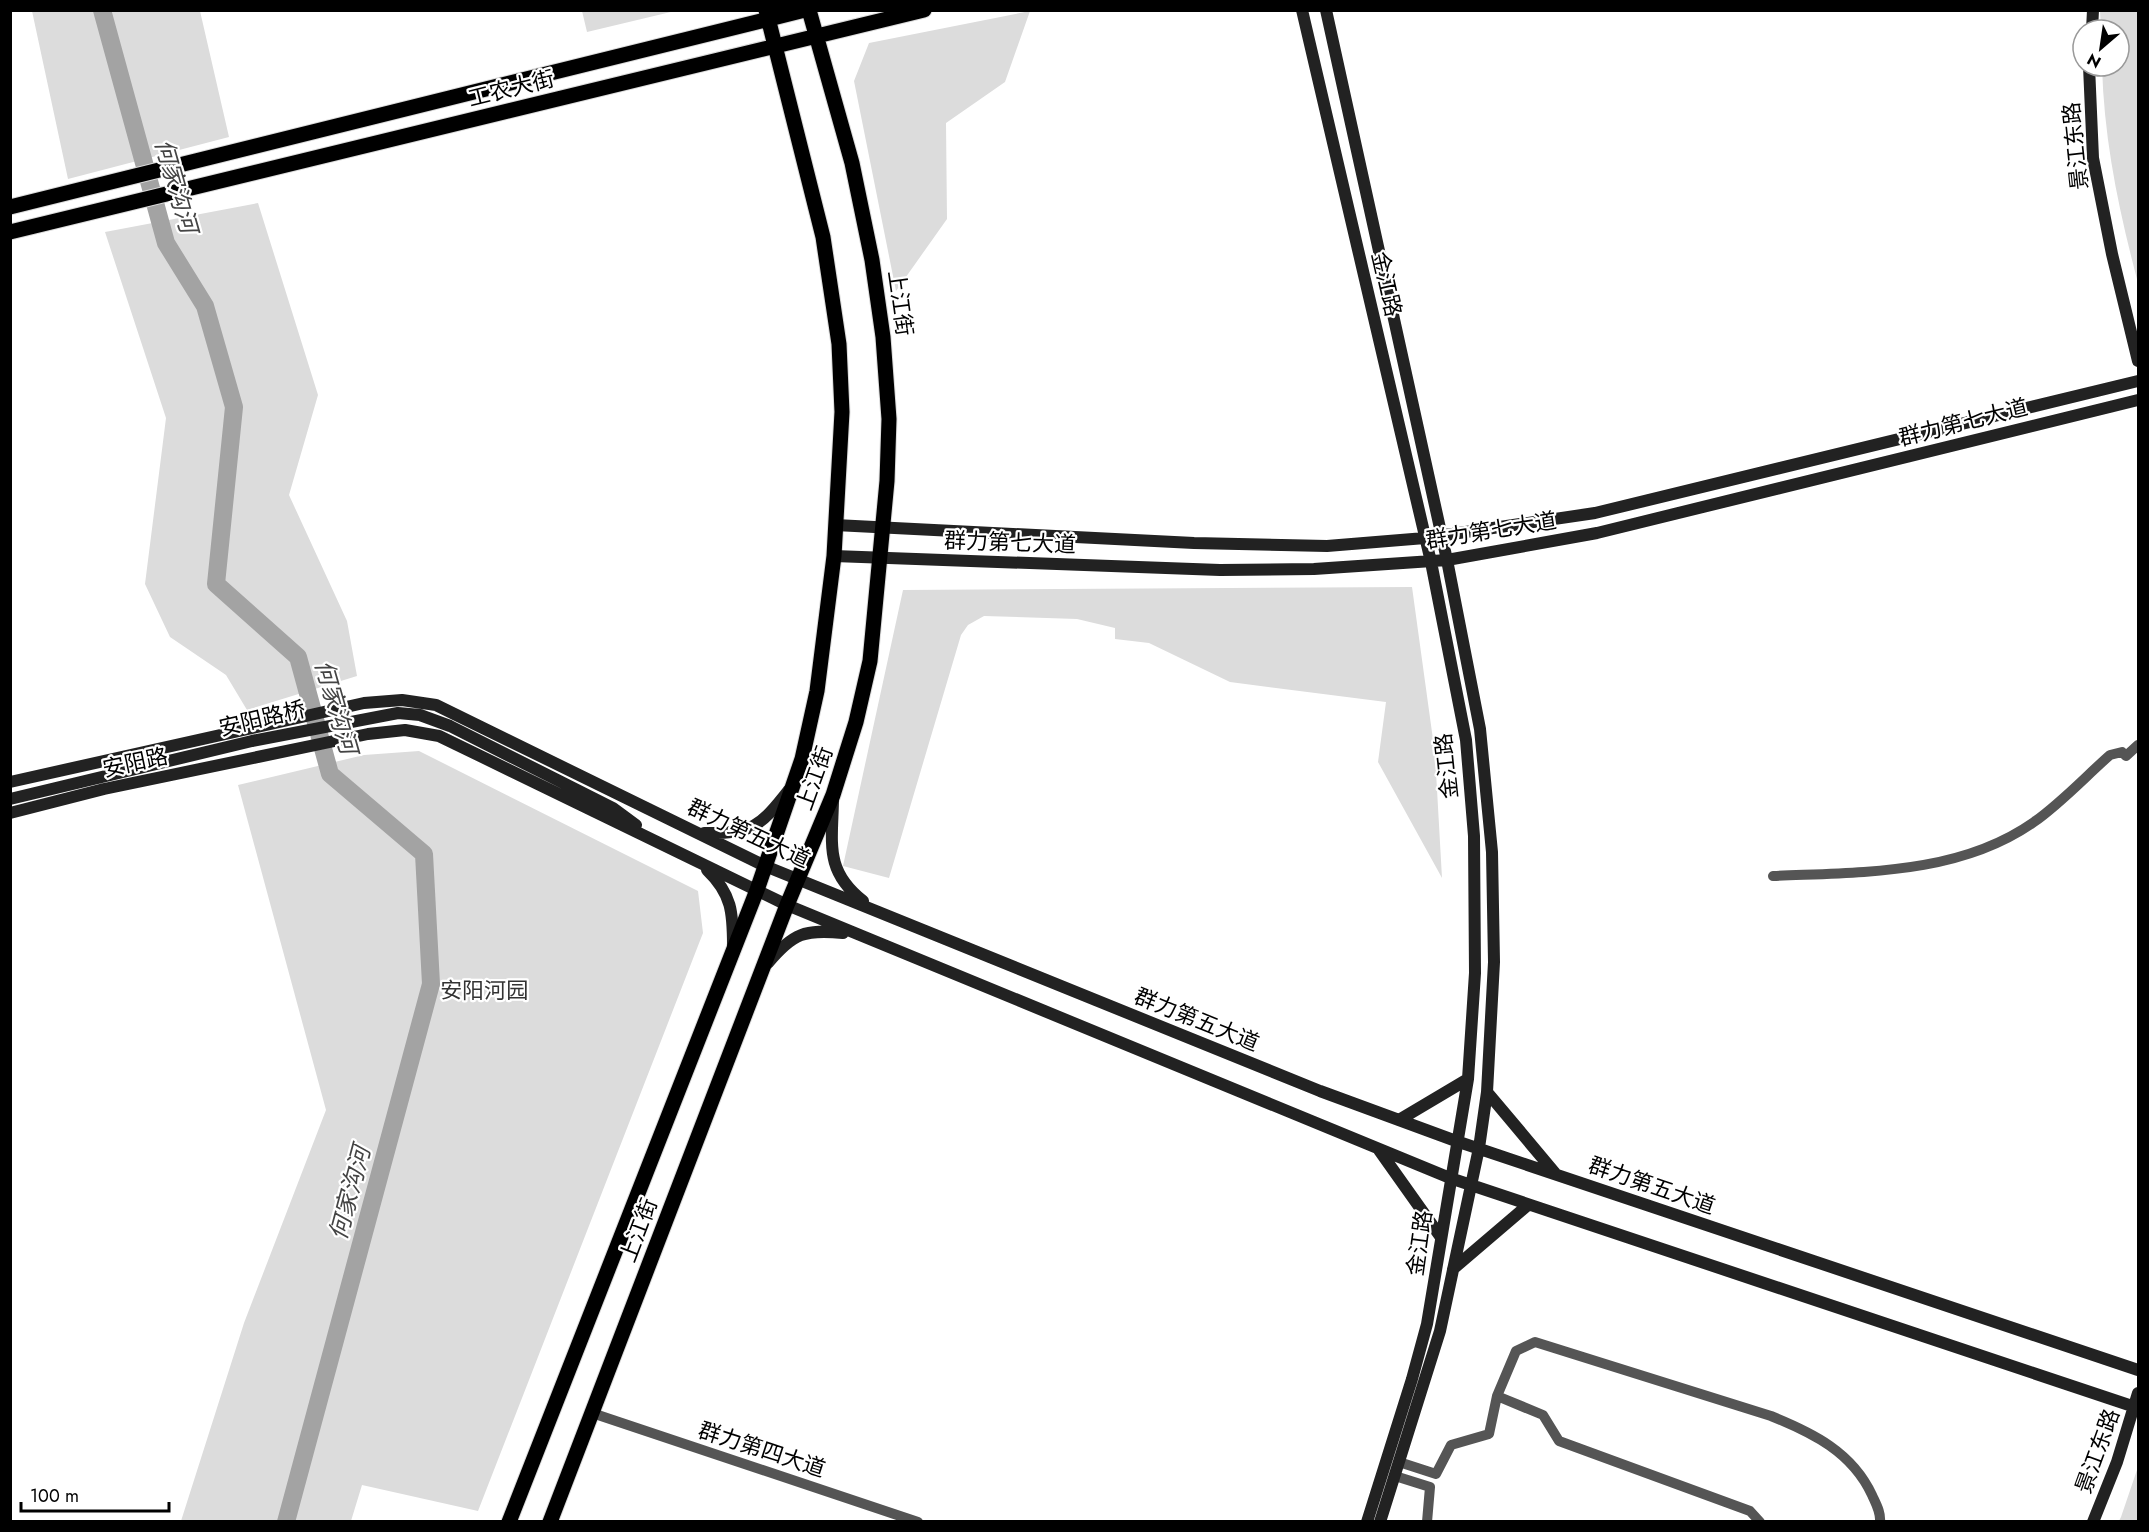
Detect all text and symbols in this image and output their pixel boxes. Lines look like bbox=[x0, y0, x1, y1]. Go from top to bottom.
north arrow bbox=[2071, 18, 2131, 78]
text: N bbox=[2083, 48, 2105, 74]
street label: 工农大街 bbox=[464, 62, 558, 114]
street label: 景江东路 bbox=[2054, 101, 2096, 191]
water label: 何家沟河 bbox=[146, 135, 208, 241]
street label: 金江路 bbox=[1364, 248, 1410, 320]
street label: 上江街 bbox=[881, 268, 921, 338]
street label: 群力第七大道 bbox=[1895, 391, 2031, 453]
street label: 群力第七大道 bbox=[1423, 504, 1559, 556]
street label: 群力第七大道 bbox=[943, 524, 1077, 560]
water label: 何家沟河 bbox=[306, 656, 368, 762]
street label: 安阳路桥 bbox=[216, 693, 308, 743]
street label: 金江路 bbox=[1427, 732, 1465, 800]
street label: 安阳路 bbox=[99, 739, 171, 785]
street label: 上江街 bbox=[788, 742, 840, 814]
street label: 群力第五大道 bbox=[682, 791, 816, 875]
park label: 安阳河园 bbox=[440, 974, 528, 1006]
street label: 群力第五大道 bbox=[1130, 979, 1264, 1059]
water label: 何家沟河 bbox=[320, 1138, 380, 1244]
street label: 群力第五大道 bbox=[1584, 1148, 1720, 1222]
street label: 上江街 bbox=[611, 1193, 665, 1267]
street label: 金江路 bbox=[1399, 1208, 1439, 1278]
street label: 景江东路 bbox=[2067, 1404, 2127, 1498]
street label: 群力第四大道 bbox=[694, 1413, 830, 1485]
scale bar bbox=[21, 1475, 170, 1513]
text: 100 m bbox=[30, 1483, 79, 1509]

